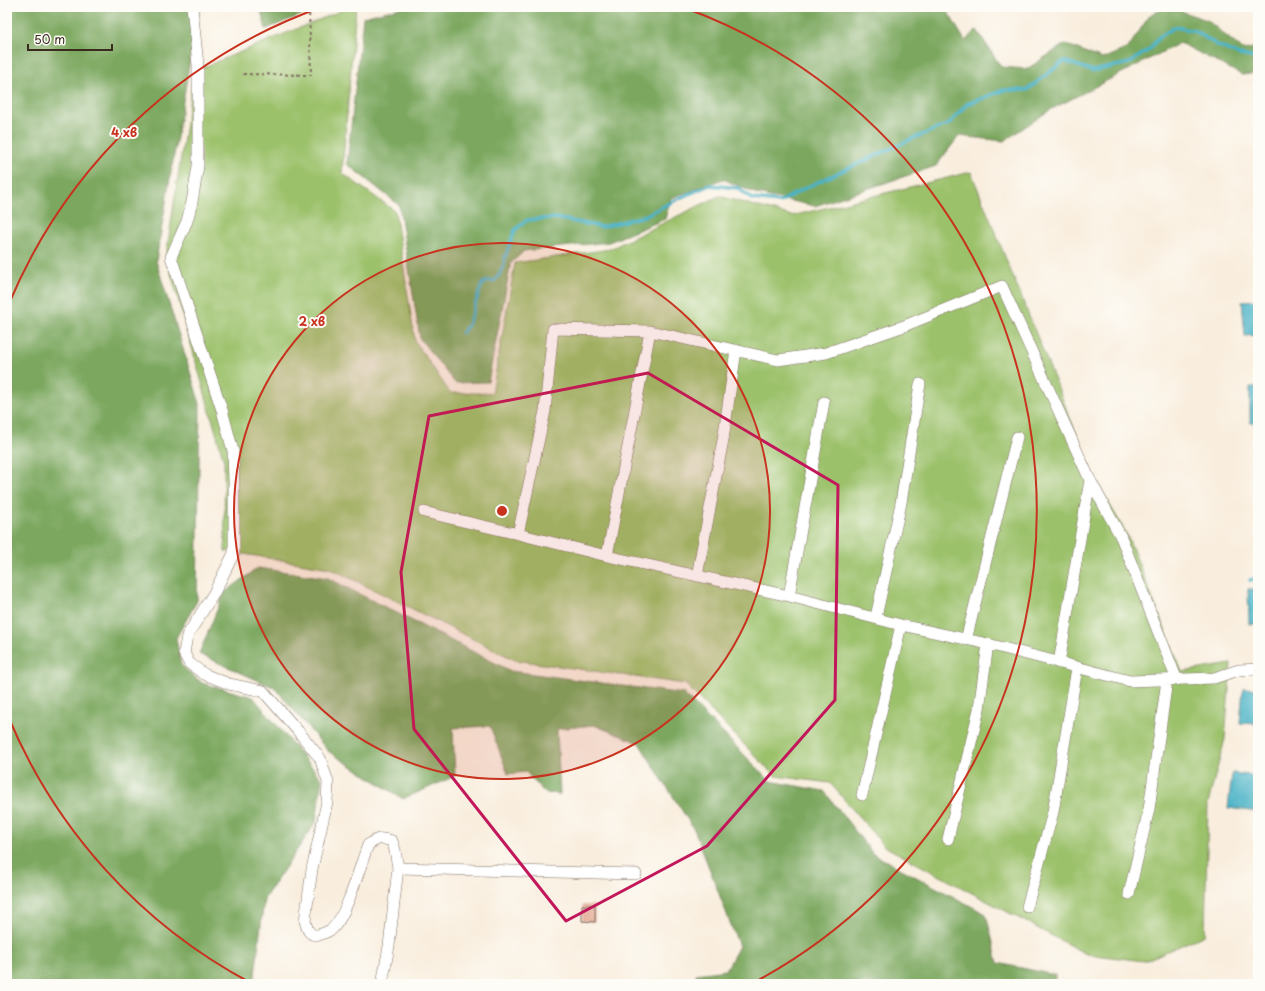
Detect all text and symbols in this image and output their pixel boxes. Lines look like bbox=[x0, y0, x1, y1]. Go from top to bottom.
scale bar bbox=[28, 26, 112, 52]
text: 50 m bbox=[34, 30, 65, 48]
text: 4 хв bbox=[111, 123, 137, 141]
text: 2 хв bbox=[299, 312, 325, 330]
centre of rings bbox=[495, 504, 509, 518]

